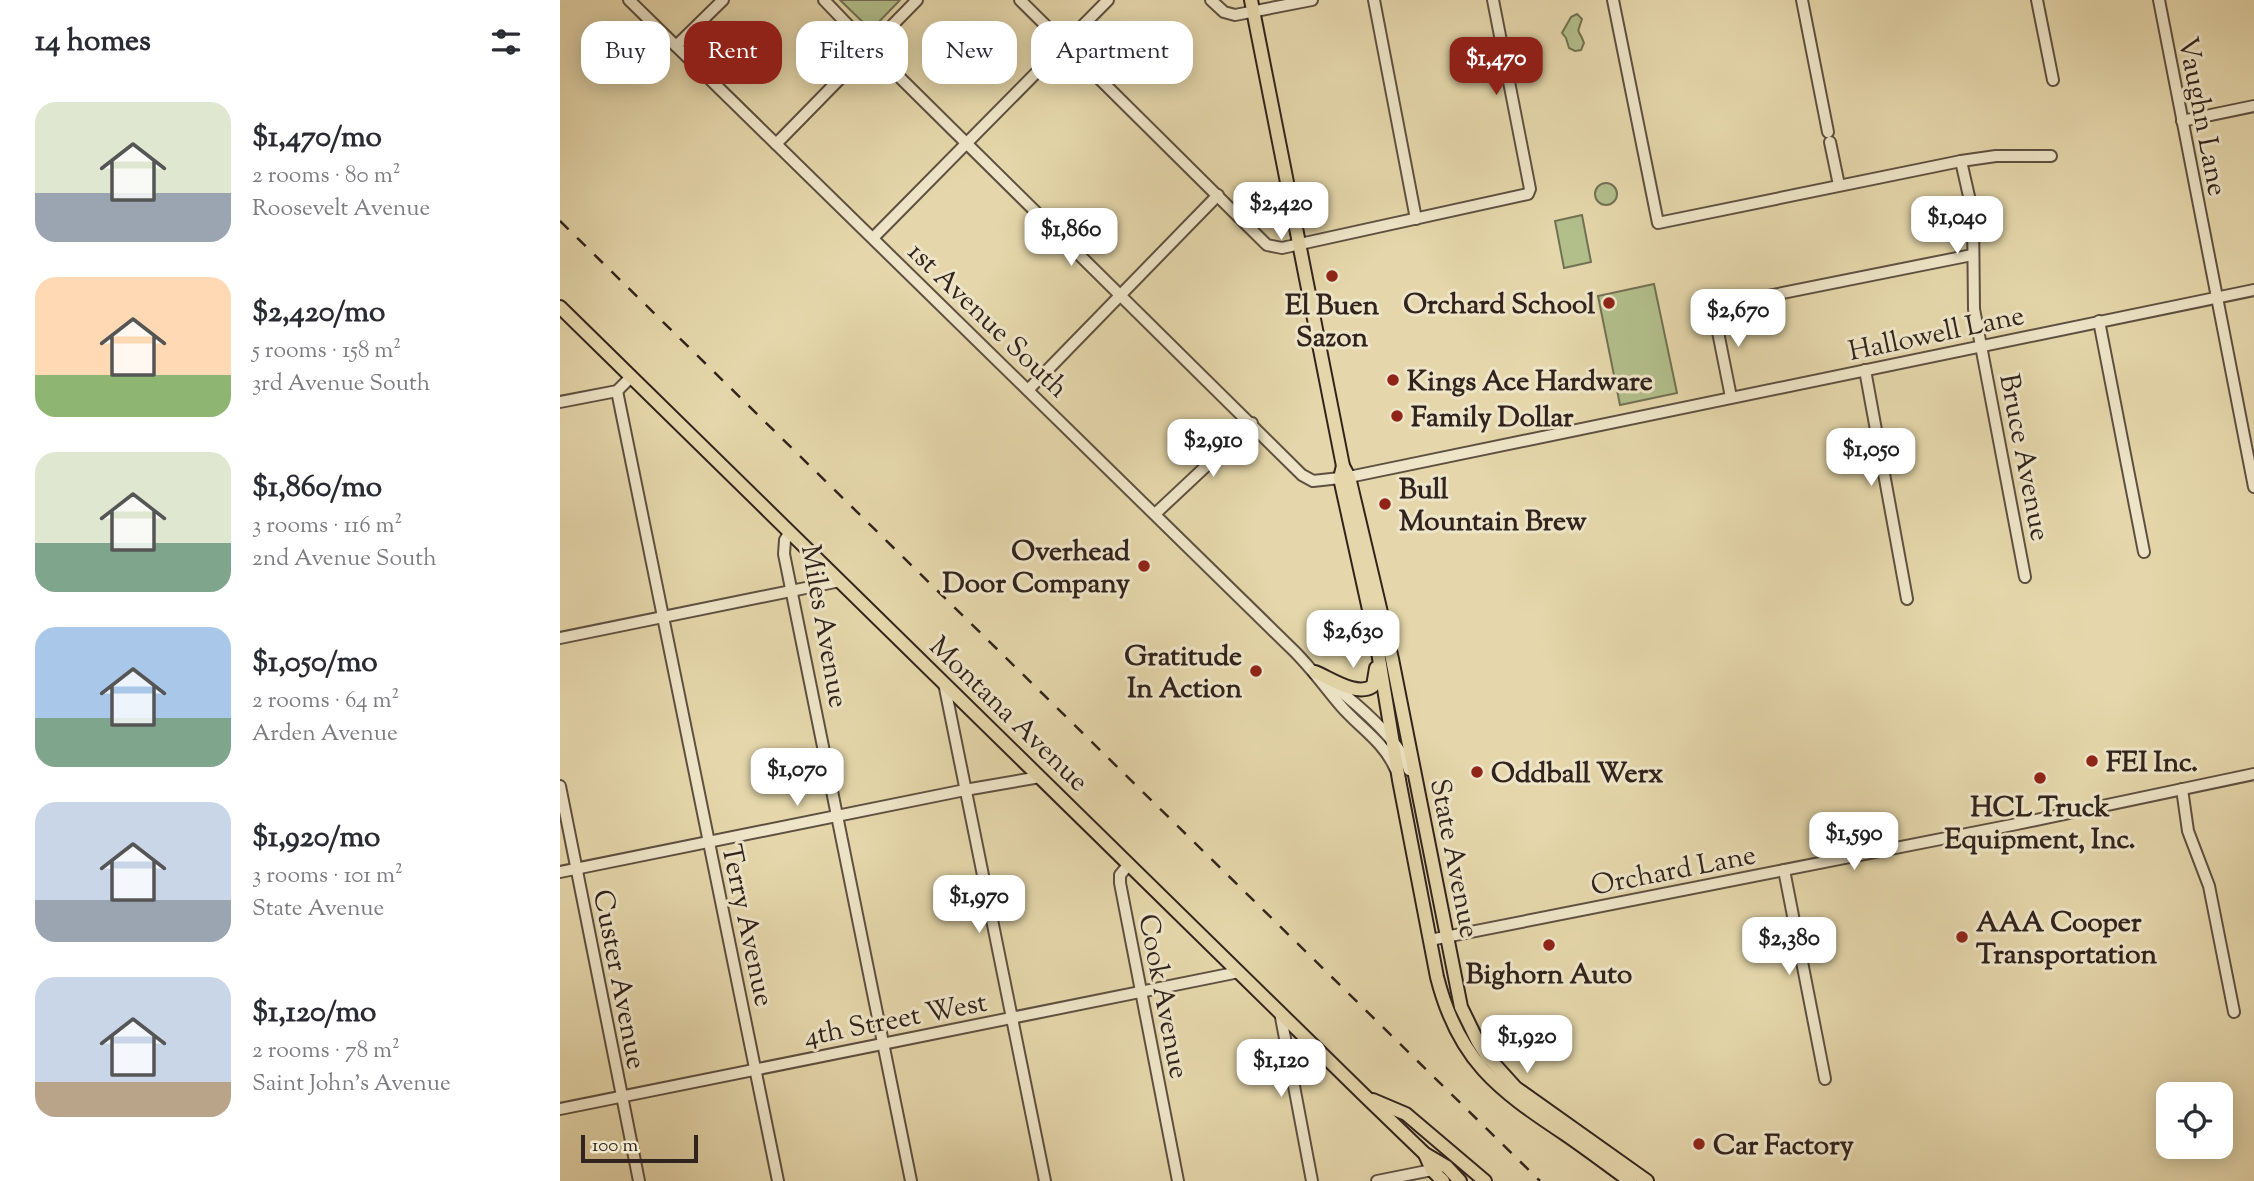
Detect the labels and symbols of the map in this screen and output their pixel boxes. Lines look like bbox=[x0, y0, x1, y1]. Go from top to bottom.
street label: Vaughn Lane bbox=[2166, 34, 2236, 200]
pin: $1,470 bbox=[1439, 38, 1553, 97]
pin: $2,420 bbox=[1224, 182, 1338, 242]
pin: $1,040 bbox=[1900, 196, 2014, 256]
pin: $1,860 bbox=[1014, 208, 1128, 268]
street label: 1st Avenue South bbox=[898, 234, 1076, 408]
marker: El Buen Sazon bbox=[1324, 268, 1340, 284]
place label: Orchard School bbox=[1403, 286, 1595, 326]
place label: El Buen Sazon bbox=[1285, 287, 1379, 359]
pin: $2,670 bbox=[1681, 290, 1795, 349]
marker: Orchard School bbox=[1601, 295, 1617, 311]
street label: Hallowell Lane bbox=[1845, 297, 2028, 373]
place label: Kings Ace Hardware bbox=[1407, 363, 1653, 403]
street label: Bruce Avenue bbox=[1987, 371, 2059, 545]
marker: Kings Ace Hardware bbox=[1385, 372, 1401, 388]
place label: Family Dollar bbox=[1411, 399, 1574, 439]
marker: Family Dollar bbox=[1389, 408, 1405, 424]
pin: $2,910 bbox=[1156, 420, 1270, 479]
pin: $1,050 bbox=[1814, 428, 1928, 488]
place label: Bull Mountain Brew bbox=[1399, 471, 1587, 543]
marker: Bull Mountain Brew bbox=[1377, 496, 1393, 512]
place label: Overhead Door Company bbox=[943, 533, 1130, 605]
street label: Miles Avenue bbox=[789, 542, 857, 711]
marker: Overhead Door Company bbox=[1136, 558, 1152, 574]
pin: $2,630 bbox=[1296, 610, 1410, 670]
street label: Montana Avenue bbox=[919, 628, 1097, 802]
place label: Gratitude In Action bbox=[1124, 638, 1242, 710]
marker: Gratitude In Action bbox=[1248, 663, 1264, 679]
place label: FEI Inc. bbox=[2106, 744, 2198, 784]
pin: $1,070 bbox=[740, 748, 854, 808]
marker: FEI Inc. bbox=[2084, 753, 2100, 769]
place label: Oddball Werx bbox=[1491, 755, 1664, 795]
marker: Oddball Werx bbox=[1469, 764, 1485, 780]
marker: HCL Truck Equipment, Inc. bbox=[2032, 770, 2048, 786]
street label: State Avenue bbox=[1418, 776, 1488, 941]
place label: HCL Truck Equipment, Inc. bbox=[1945, 789, 2135, 861]
pin: $1,590 bbox=[1797, 812, 1911, 872]
street label: Orchard Lane bbox=[1588, 836, 1759, 908]
street label: Terry Avenue bbox=[709, 841, 783, 1010]
pin: $1,970 bbox=[922, 876, 1036, 935]
street label: Custer Avenue bbox=[581, 886, 655, 1073]
place label: AAA Cooper Transportation bbox=[1976, 904, 2157, 976]
street label: Cook Avenue bbox=[1126, 911, 1198, 1082]
pin: $2,380 bbox=[1732, 918, 1846, 977]
marker: AAA Cooper Transportation bbox=[1954, 929, 1970, 945]
marker: Bighorn Auto bbox=[1541, 937, 1557, 953]
place label: Bighorn Auto bbox=[1466, 956, 1632, 996]
street label: 4th Street West bbox=[800, 983, 991, 1058]
pin: $1,920 bbox=[1470, 1016, 1584, 1075]
pin: $1,120 bbox=[1224, 1040, 1338, 1099]
place label: Car Factory bbox=[1713, 1127, 1854, 1167]
scale bar bbox=[581, 1132, 698, 1164]
marker: Car Factory bbox=[1691, 1136, 1707, 1152]

